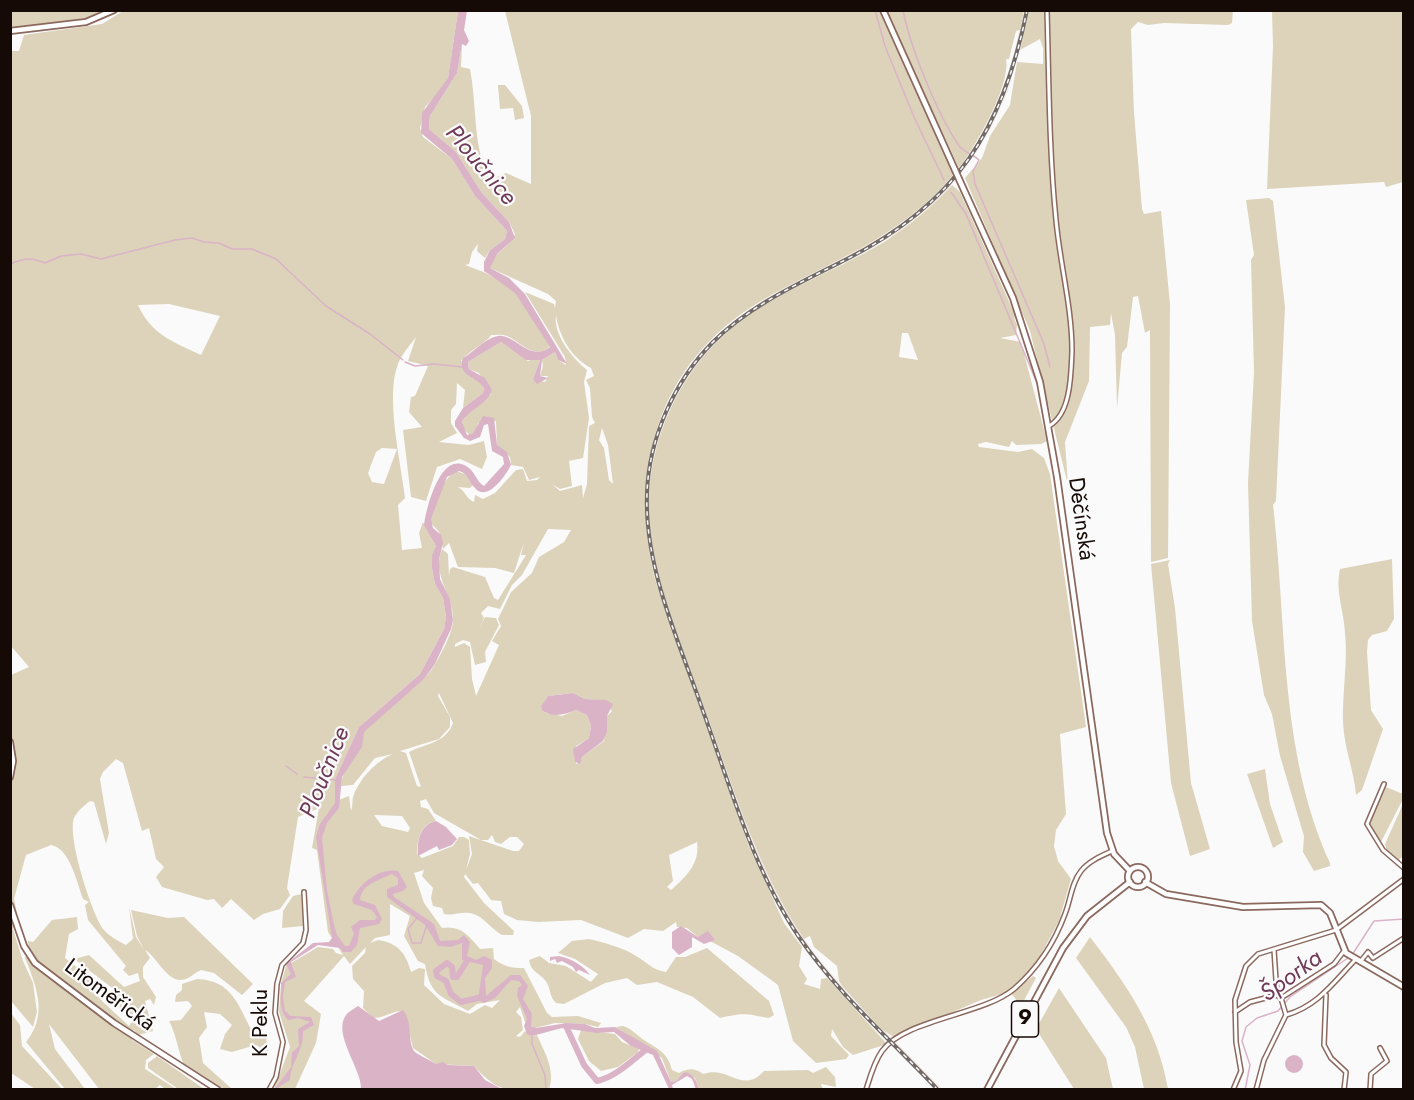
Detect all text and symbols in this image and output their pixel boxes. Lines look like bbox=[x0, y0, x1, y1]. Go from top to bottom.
water label: Ploučnice bbox=[438, 120, 522, 212]
street label: Děčínská bbox=[1061, 476, 1099, 562]
water label: Ploučnice bbox=[295, 723, 357, 823]
water label: Šporka bbox=[1255, 945, 1329, 1009]
street label: Litoměřická bbox=[59, 954, 159, 1038]
street label: K Peklu bbox=[249, 989, 275, 1057]
road number: 9 bbox=[1012, 1001, 1038, 1037]

